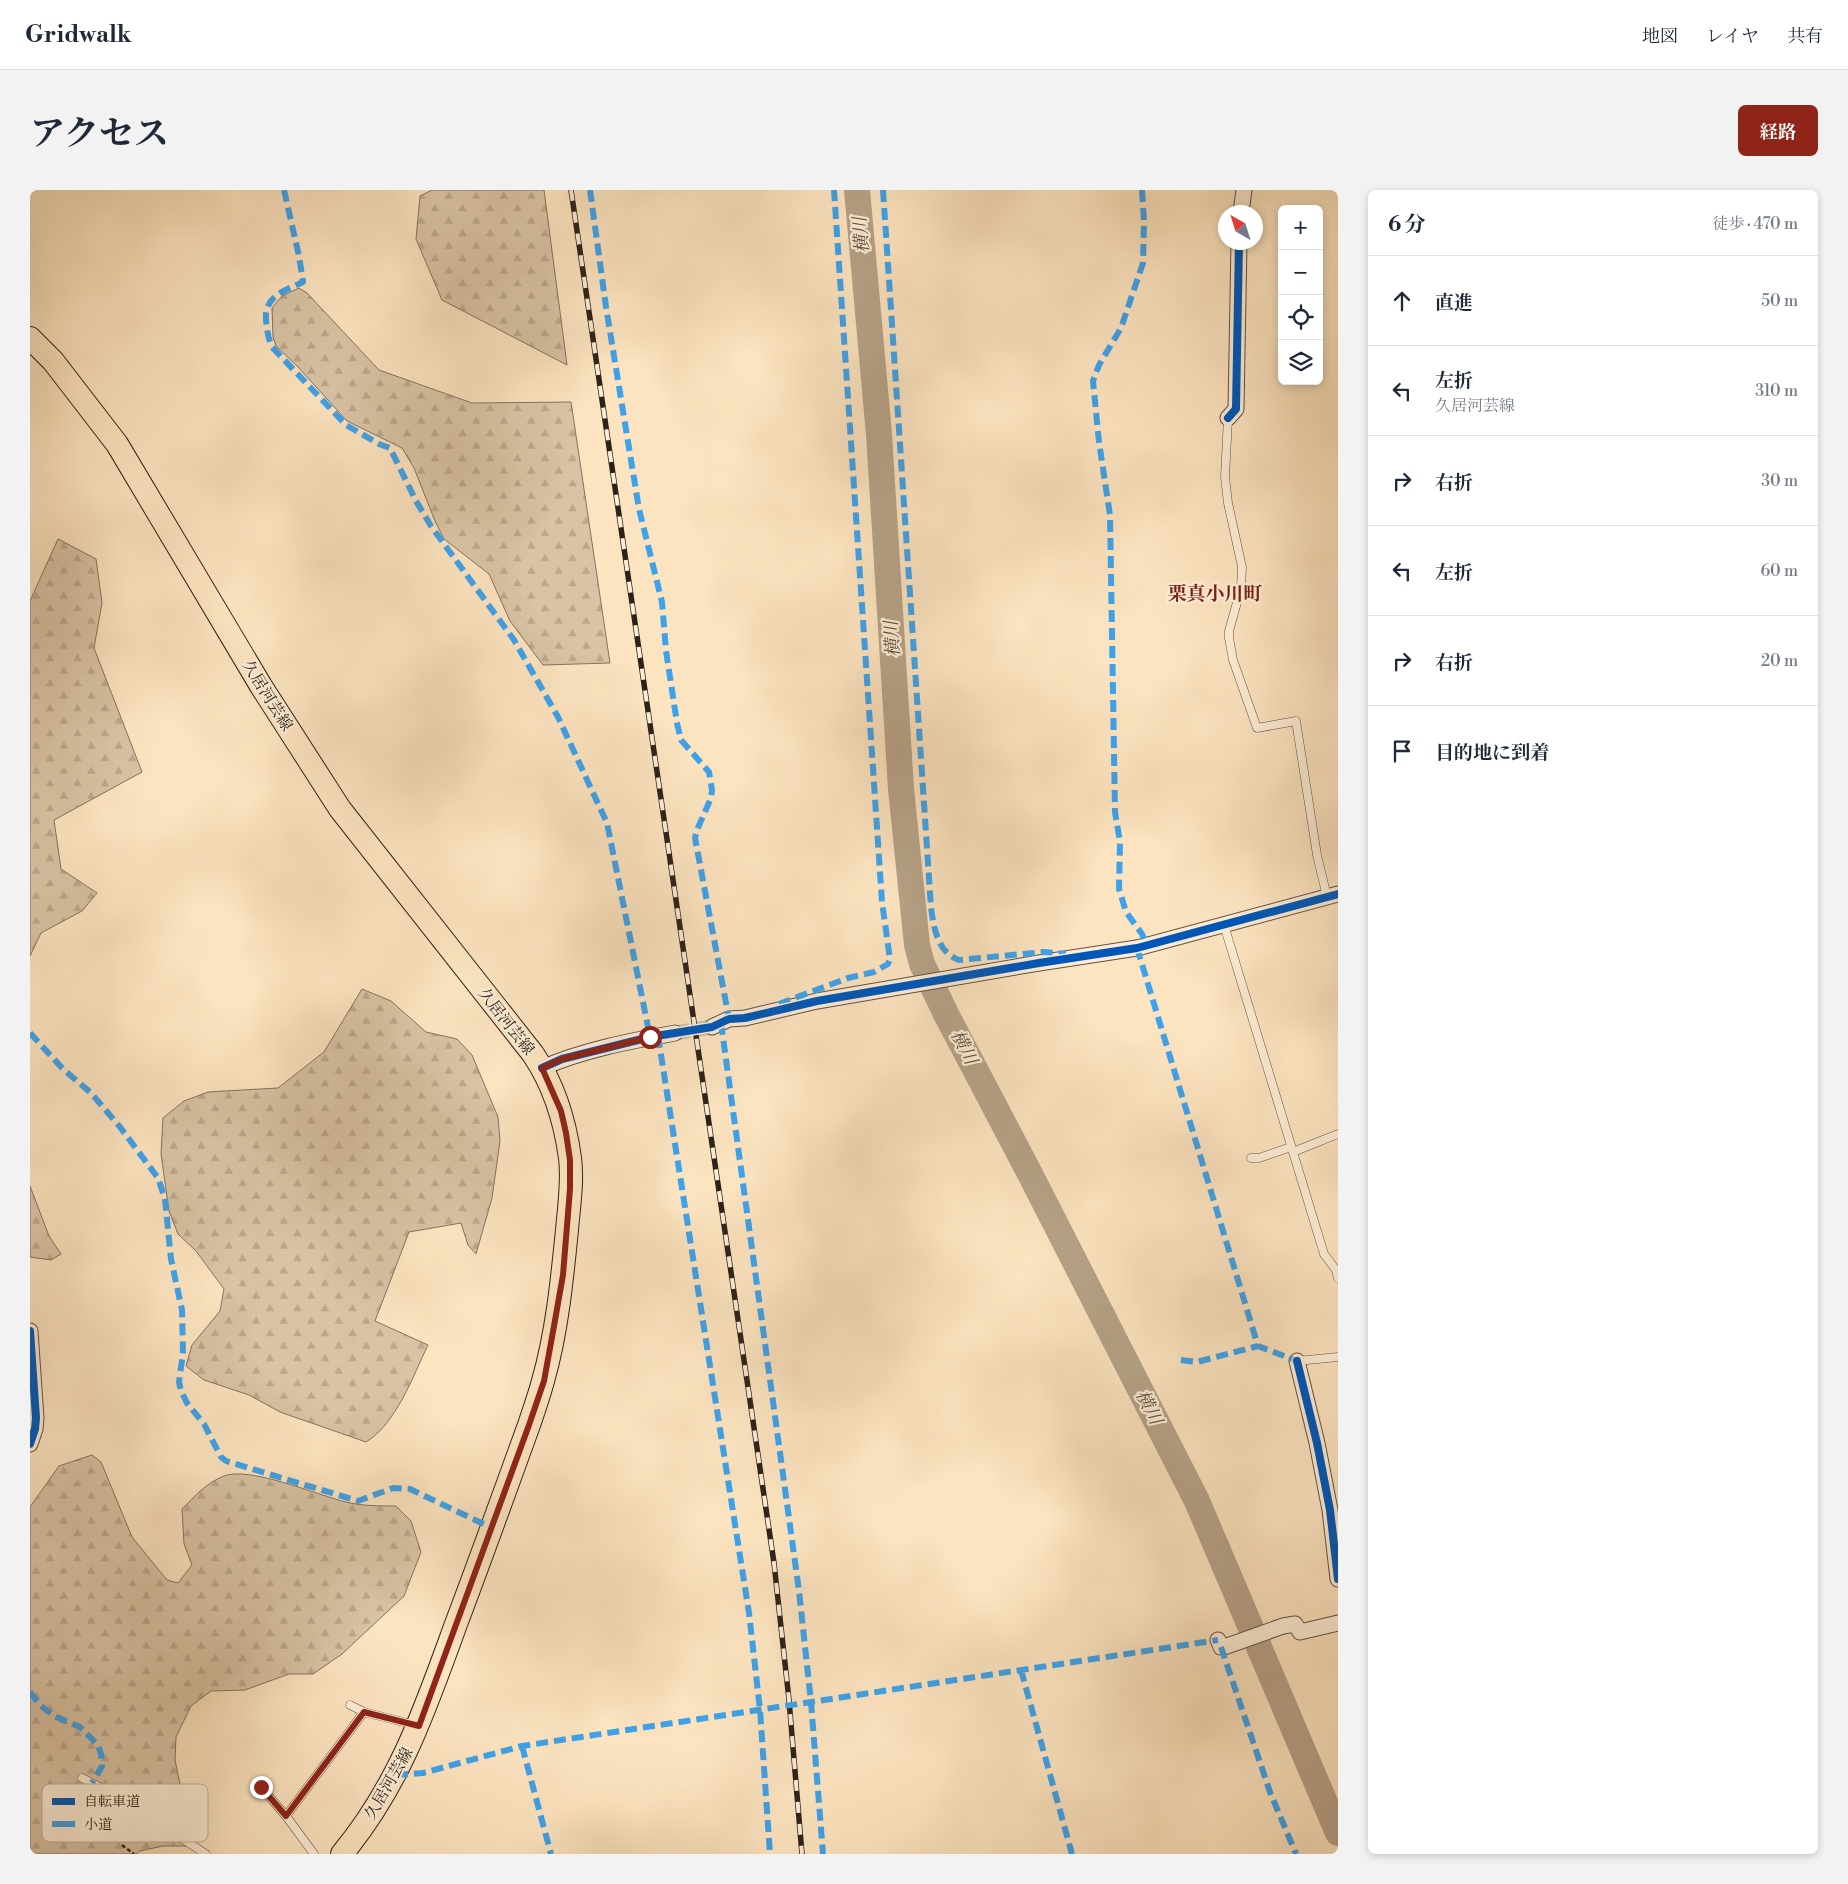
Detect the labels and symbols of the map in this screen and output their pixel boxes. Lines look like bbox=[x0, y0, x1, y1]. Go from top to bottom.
north arrow bbox=[1218, 205, 1263, 250]
water label: 横川 bbox=[848, 214, 875, 254]
district label: 栗真小川町 bbox=[1167, 582, 1263, 606]
water label: 横川 bbox=[880, 618, 905, 658]
street label: 久居河芸線 bbox=[237, 656, 297, 735]
street label: 久居河芸線 bbox=[474, 984, 539, 1059]
route start bbox=[639, 1026, 662, 1049]
water label: 横川 bbox=[945, 1026, 983, 1070]
water label: 横川 bbox=[1130, 1386, 1168, 1430]
street label: 久居河芸線 bbox=[360, 1744, 418, 1823]
route end bbox=[250, 1776, 273, 1799]
legend bbox=[42, 1784, 208, 1842]
text: 自転車道 bbox=[84, 1793, 140, 1811]
text: 小道 bbox=[84, 1816, 112, 1834]

